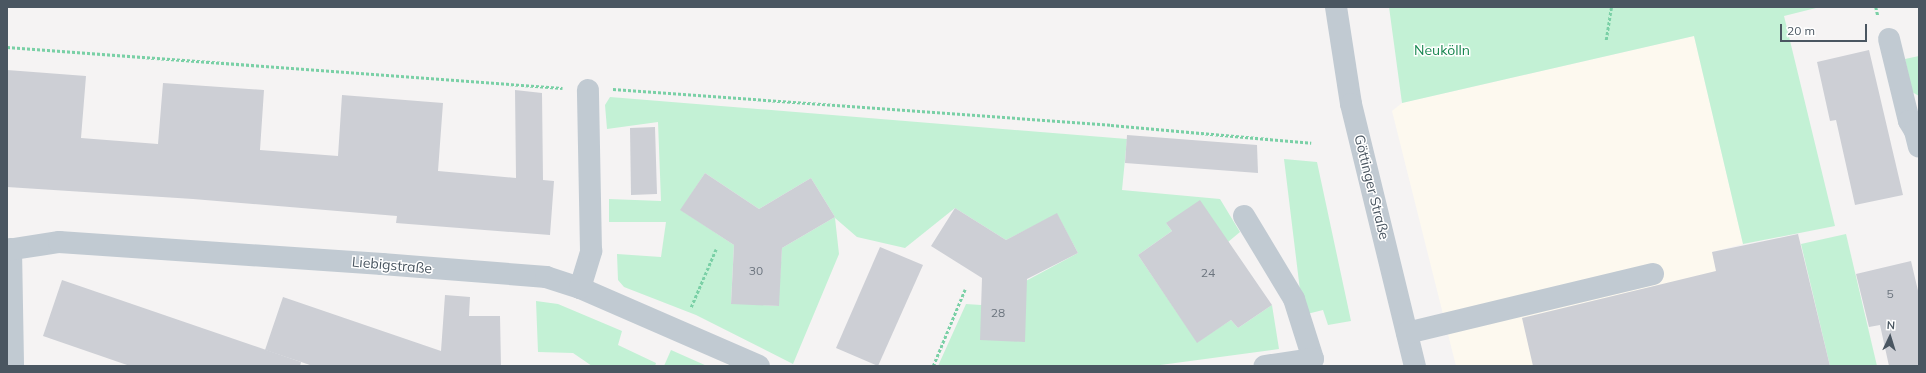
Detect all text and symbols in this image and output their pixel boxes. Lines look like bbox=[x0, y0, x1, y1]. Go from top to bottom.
scale bar bbox=[1782, 16, 1869, 42]
text: 20 m bbox=[1787, 23, 1815, 38]
park label: Neukölln bbox=[1414, 42, 1470, 58]
street label: Göttinger Straße bbox=[1351, 133, 1393, 241]
street label: Liebigstraße bbox=[351, 253, 433, 277]
house number: 30 bbox=[749, 264, 763, 278]
house number: 24 bbox=[1201, 266, 1215, 280]
house number: 5 bbox=[1886, 287, 1894, 301]
house number: 28 bbox=[991, 306, 1005, 320]
north arrow bbox=[1870, 317, 1910, 357]
text: N bbox=[1886, 318, 1895, 332]

